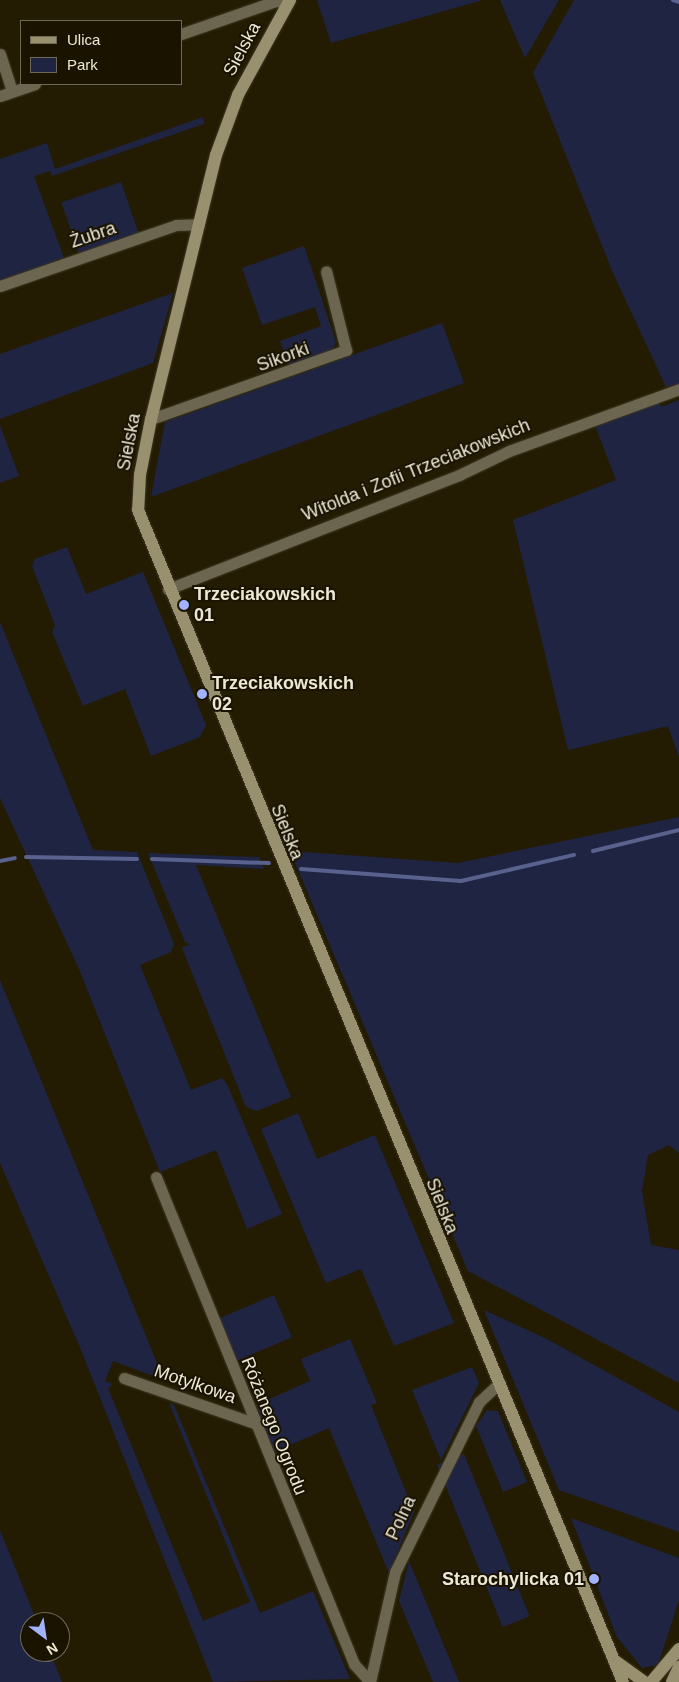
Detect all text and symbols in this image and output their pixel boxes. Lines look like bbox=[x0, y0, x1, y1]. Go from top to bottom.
street label: Sielska bbox=[219, 18, 265, 80]
legend bbox=[20, 20, 182, 85]
text: Ulica bbox=[67, 31, 100, 48]
text: Park bbox=[67, 56, 98, 73]
street label: Żubra bbox=[67, 217, 119, 253]
street label: Sikorki bbox=[254, 338, 312, 376]
street label: Sielska bbox=[113, 411, 145, 473]
street label: Witolda i Zofii Trzeciakowskich bbox=[299, 414, 533, 526]
place label: Trzeciakowskich 01 bbox=[194, 584, 336, 626]
marker: Trzeciakowskich 01 bbox=[178, 599, 190, 611]
place label: Trzeciakowskich 02 bbox=[212, 673, 354, 716]
marker: Trzeciakowskich 02 bbox=[196, 688, 208, 700]
street label: Sielska bbox=[266, 801, 308, 863]
street label: Sielska bbox=[421, 1175, 463, 1237]
street label: Różanego Ogrodu bbox=[236, 1354, 312, 1498]
street label: Motylkowa bbox=[151, 1360, 239, 1408]
street label: Polna bbox=[381, 1493, 421, 1543]
place label: Starochylicka 01 bbox=[442, 1568, 584, 1590]
marker: Starochylicka 01 bbox=[588, 1573, 600, 1585]
north arrow bbox=[20, 1612, 70, 1662]
text: N bbox=[44, 1640, 61, 1658]

